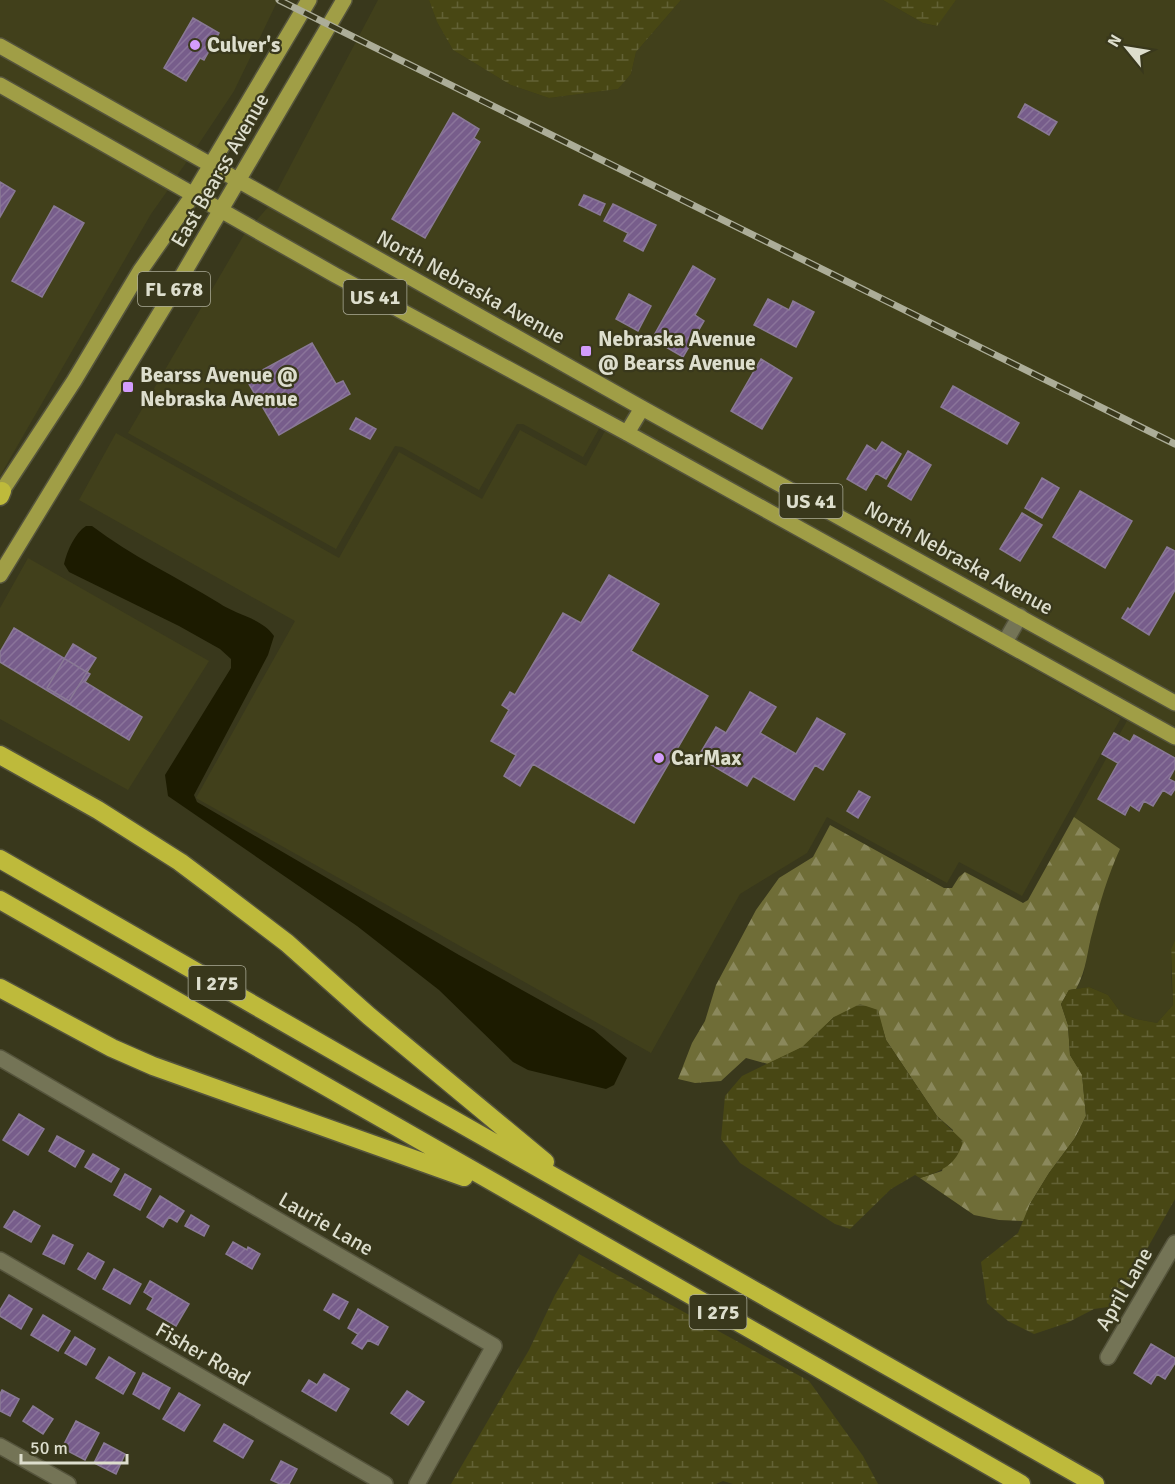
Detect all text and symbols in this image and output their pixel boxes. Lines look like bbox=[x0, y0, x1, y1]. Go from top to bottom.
north arrow bbox=[1097, 18, 1157, 78]
text: N bbox=[1103, 31, 1126, 51]
place label: Culver's bbox=[207, 32, 280, 58]
marker: Culver's bbox=[188, 38, 202, 52]
street label: East Bearss Avenue bbox=[165, 88, 275, 252]
street label: North Nebraska Avenue bbox=[372, 224, 570, 350]
road number: FL 678 bbox=[138, 272, 210, 306]
road number: US 41 bbox=[344, 280, 406, 314]
place label: Nebraska Avenue @ Bearss Avenue bbox=[598, 326, 756, 376]
marker: Nebraska Avenue @ Bearss Avenue bbox=[579, 344, 593, 358]
place label: Bearss Avenue @ Nebraska Avenue bbox=[140, 362, 298, 412]
marker: Bearss Avenue @ Nebraska Avenue bbox=[121, 380, 135, 394]
road number: US 41 bbox=[780, 484, 842, 518]
street label: North Nebraska Avenue bbox=[860, 495, 1058, 621]
place label: CarMax bbox=[671, 745, 742, 771]
marker: CarMax bbox=[652, 751, 666, 765]
road number: I 275 bbox=[188, 966, 246, 1000]
street label: Laurie Lane bbox=[274, 1186, 378, 1262]
street label: April Lane bbox=[1090, 1243, 1158, 1335]
road number: I 275 bbox=[690, 1295, 746, 1329]
street label: Fisher Road bbox=[151, 1316, 255, 1392]
scale bar bbox=[21, 1427, 128, 1465]
text: 50 m bbox=[30, 1437, 68, 1459]

